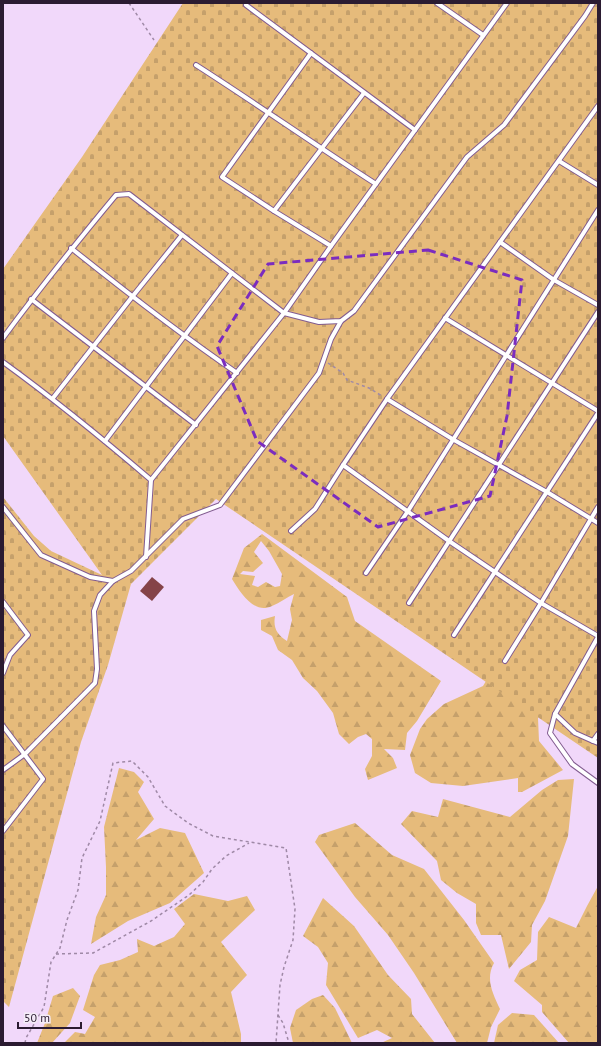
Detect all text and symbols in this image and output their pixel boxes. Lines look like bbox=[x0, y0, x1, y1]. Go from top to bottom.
scale bar bbox=[18, 1004, 81, 1030]
text: 50 m bbox=[24, 1010, 50, 1025]

